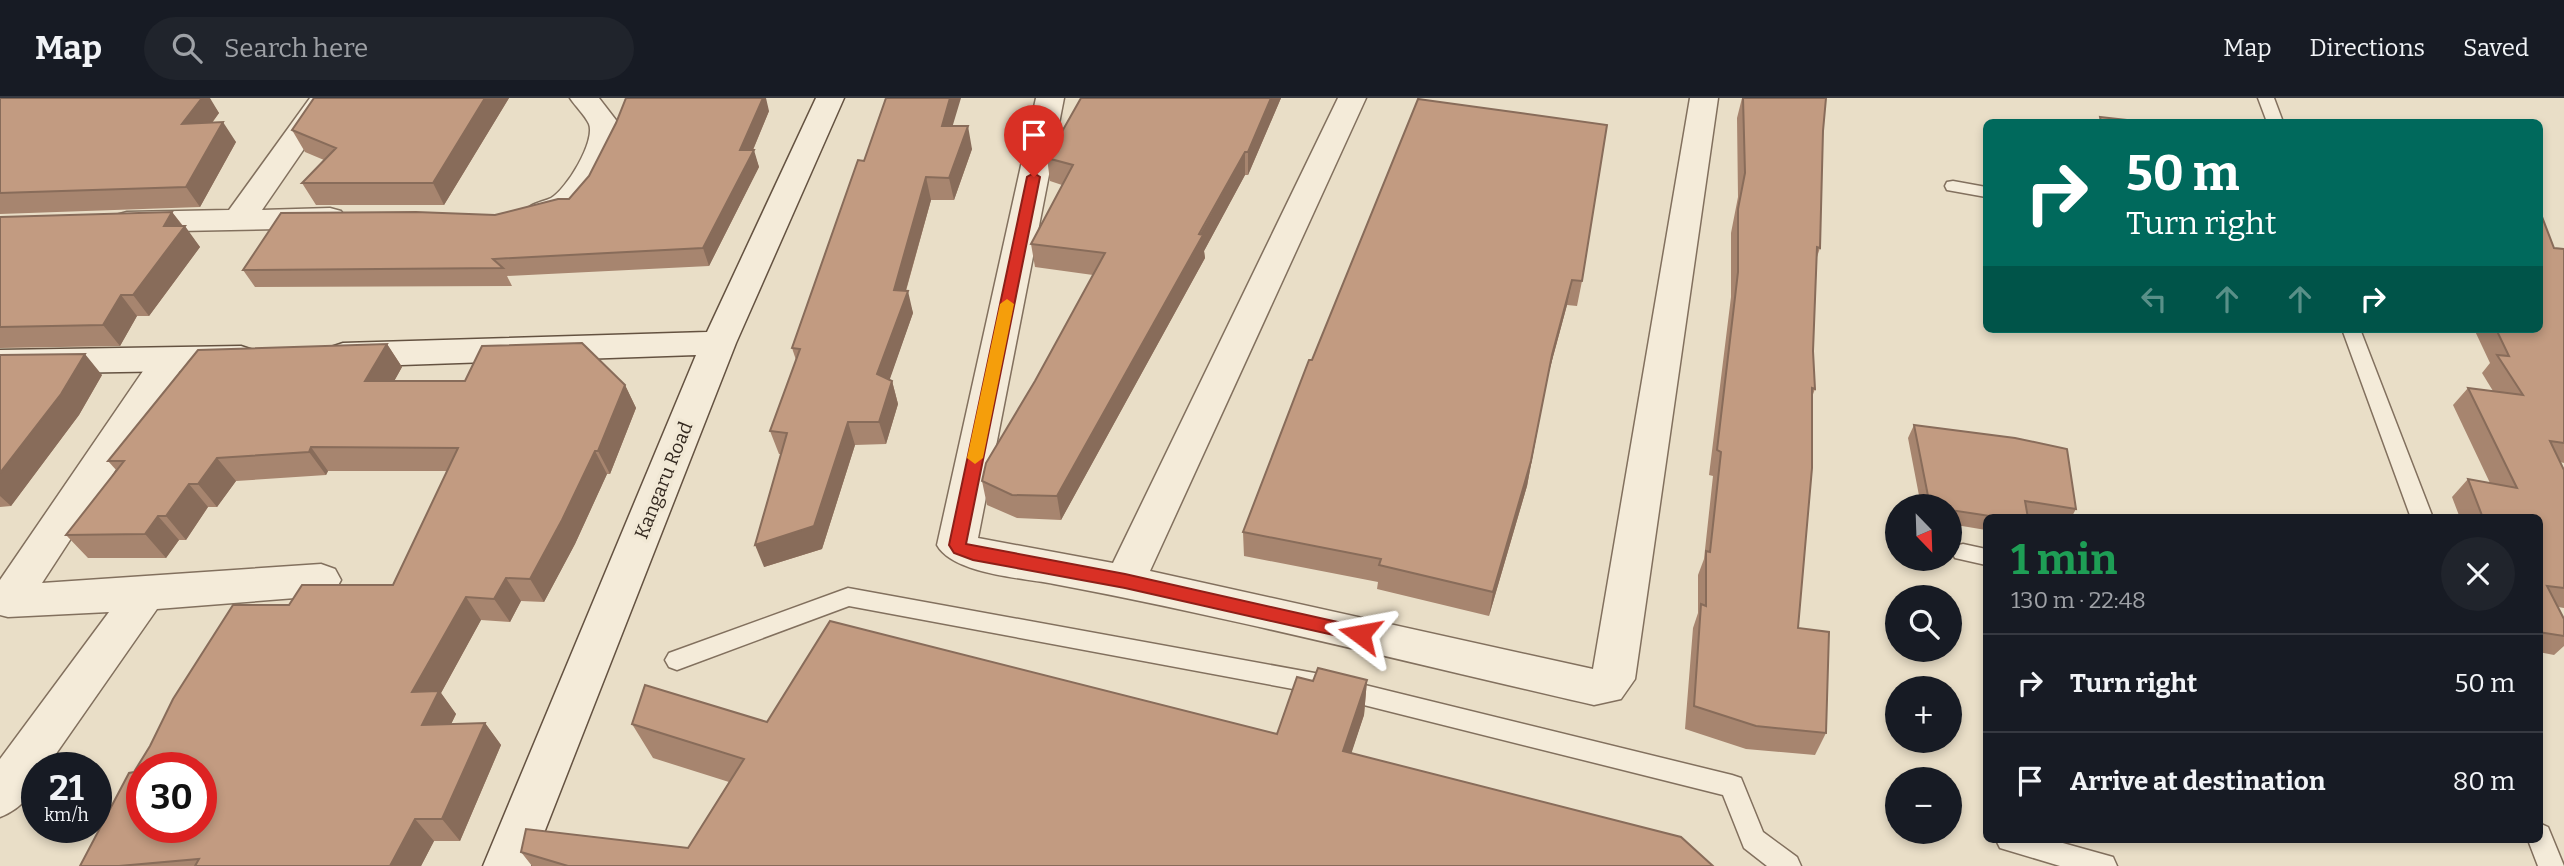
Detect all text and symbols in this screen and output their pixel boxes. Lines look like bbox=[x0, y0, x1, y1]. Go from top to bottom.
search box bbox=[144, 17, 634, 80]
text: Map bbox=[35, 28, 102, 68]
icon: search bbox=[168, 29, 206, 67]
text: Search here bbox=[224, 33, 368, 64]
text: Map bbox=[2223, 34, 2272, 62]
text: Directions bbox=[2310, 34, 2425, 62]
text: Saved bbox=[2463, 34, 2529, 62]
pin bbox=[1004, 105, 1064, 177]
icon: arrive bbox=[1015, 116, 1053, 154]
text: 50 m bbox=[2126, 144, 2239, 203]
icon: right bbox=[2011, 147, 2102, 238]
text: Turn right bbox=[2126, 204, 2277, 242]
icon: left bbox=[2135, 280, 2173, 318]
icon: ahead bbox=[2208, 280, 2246, 318]
icon: ahead bbox=[2281, 280, 2319, 318]
icon: right bbox=[2354, 280, 2392, 318]
street label: Kangaru Road bbox=[629, 418, 697, 542]
north arrow bbox=[1885, 494, 1962, 570]
map controls bbox=[1885, 494, 1962, 844]
text: 1 min bbox=[2011, 535, 2117, 585]
button: close bbox=[2441, 537, 2515, 611]
button: search bbox=[1885, 585, 1962, 662]
text: 130 m · 22:48 bbox=[2011, 586, 2146, 614]
position arrow bbox=[1323, 597, 1397, 671]
icon: right bbox=[2011, 664, 2049, 702]
text: Turn right bbox=[2070, 668, 2197, 699]
text: 50 m bbox=[2454, 668, 2515, 699]
button: + bbox=[1885, 676, 1962, 753]
speed limit sign: 30 bbox=[126, 752, 217, 843]
icon: arrive bbox=[2011, 762, 2049, 800]
text: Arrive at destination bbox=[2070, 766, 2325, 797]
text: 80 m bbox=[2453, 766, 2515, 797]
text: 21 bbox=[49, 767, 84, 809]
button: − bbox=[1885, 767, 1962, 844]
text: km/h bbox=[44, 804, 89, 826]

